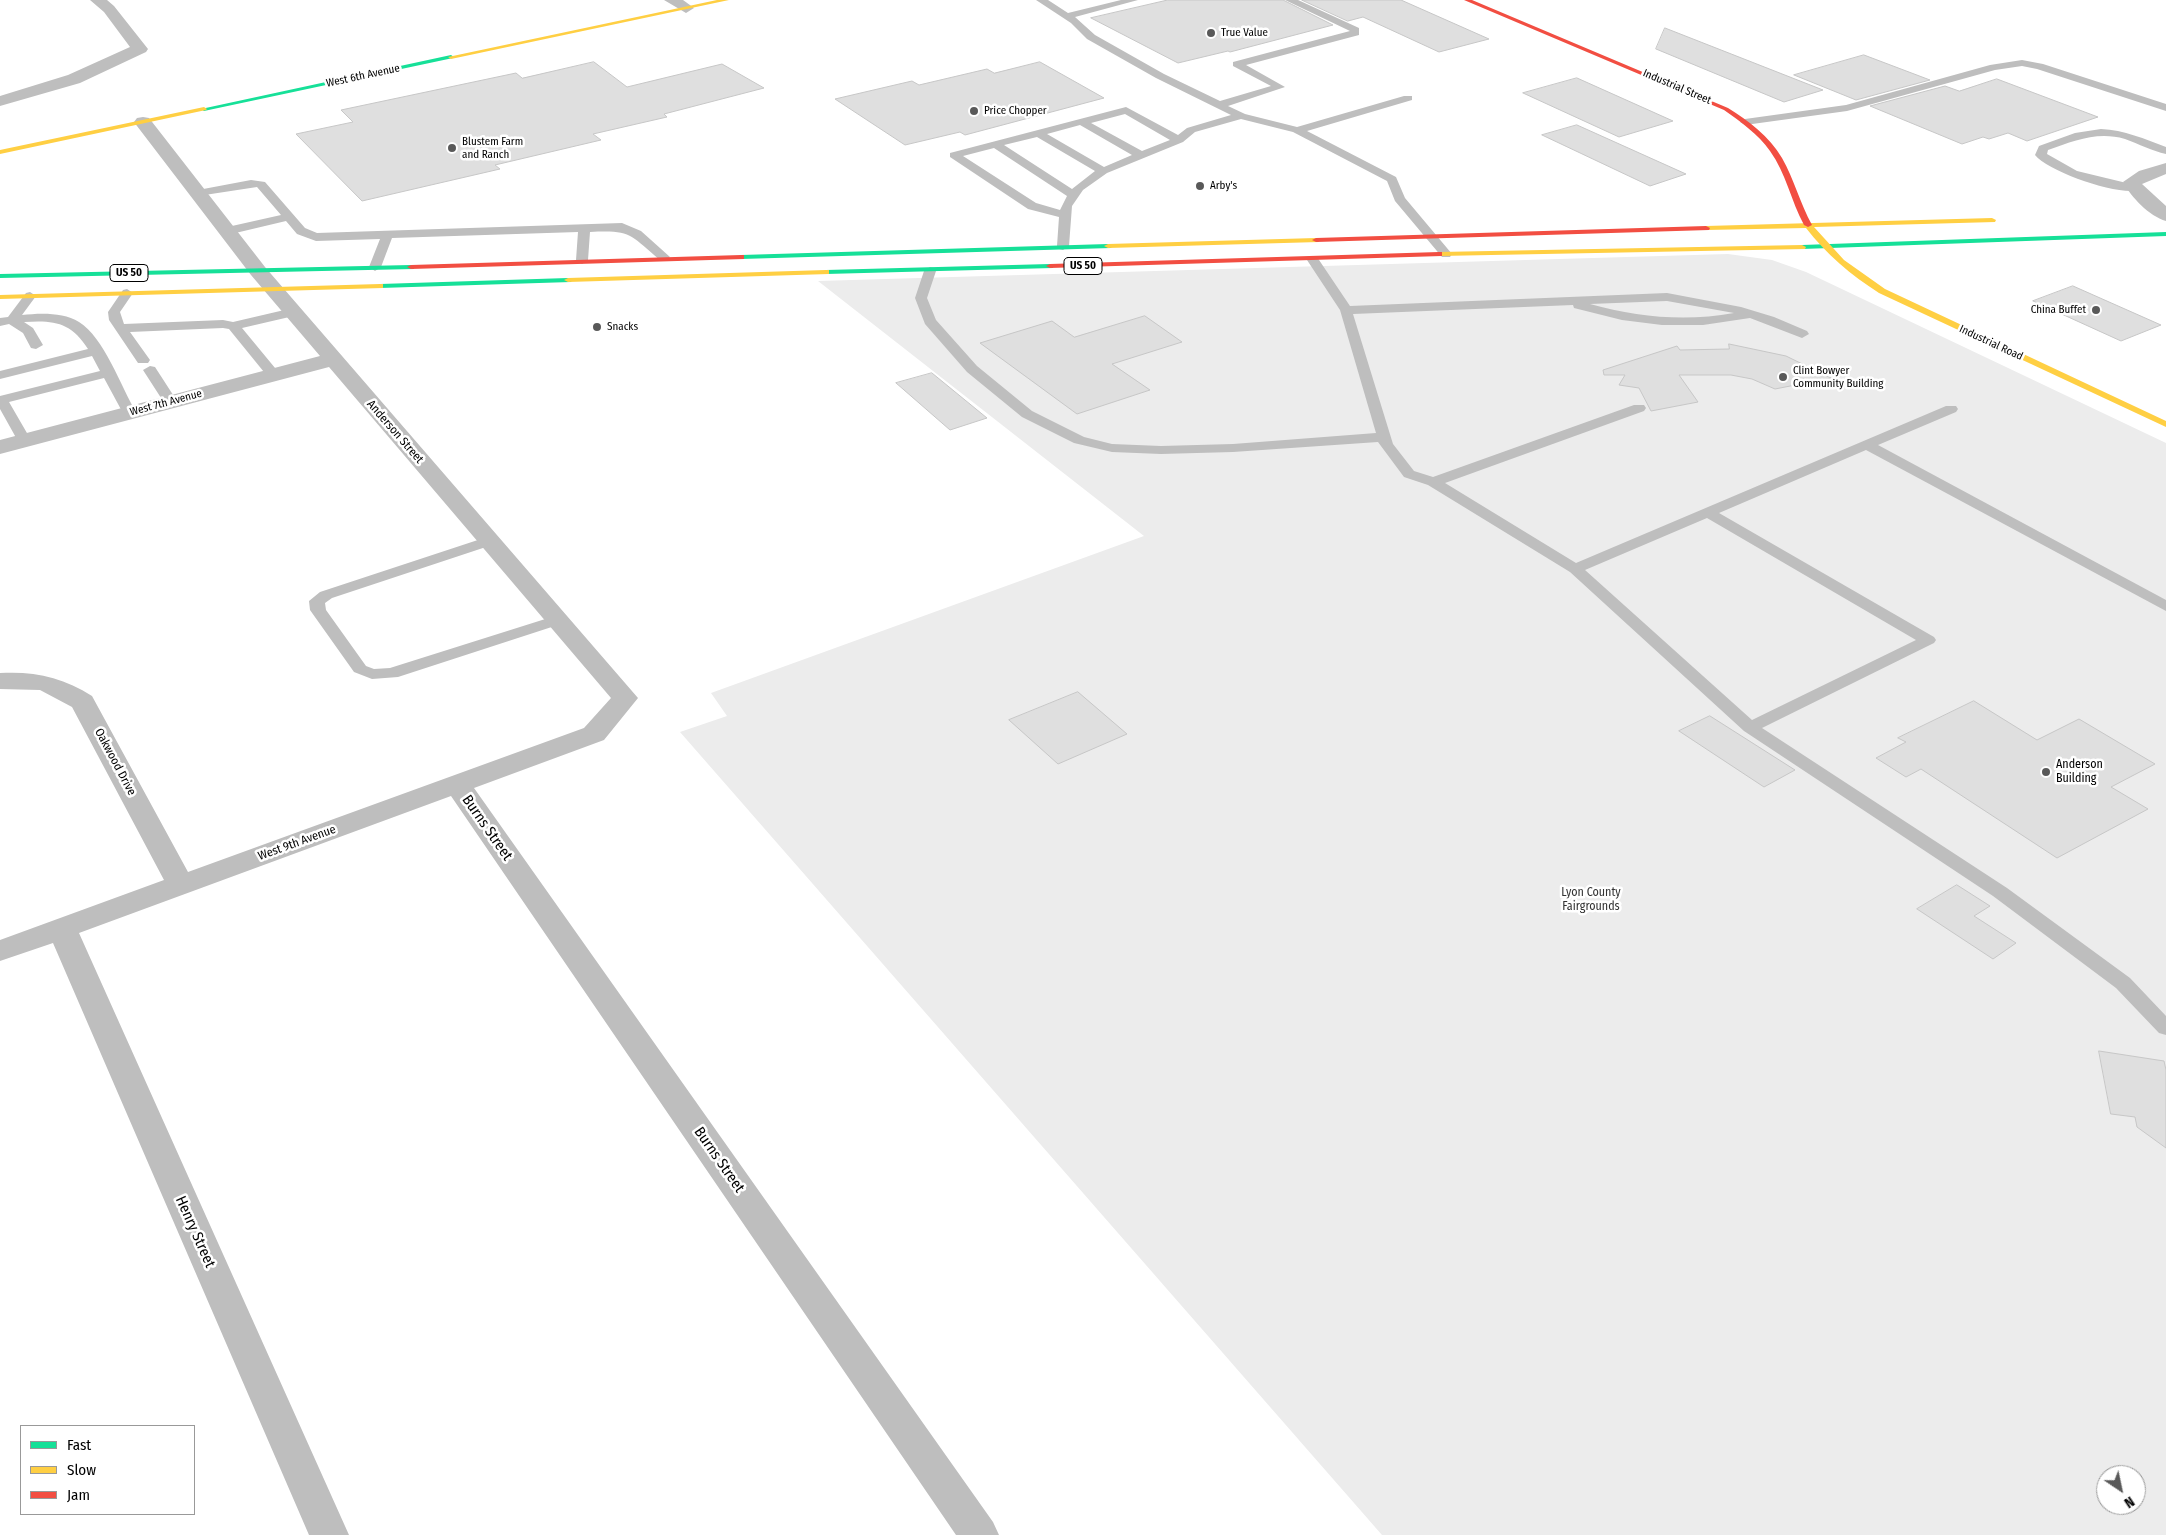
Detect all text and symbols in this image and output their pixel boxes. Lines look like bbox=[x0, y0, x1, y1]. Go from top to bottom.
place label: True Value bbox=[1221, 26, 1268, 40]
marker: True Value bbox=[1205, 27, 1217, 39]
street label: West 6th Avenue bbox=[325, 62, 401, 90]
street label: Industrial Street bbox=[1641, 67, 1713, 107]
place label: Price Chopper bbox=[984, 104, 1047, 118]
marker: Price Chopper bbox=[968, 105, 980, 117]
place label: Blustem Farm and Ranch bbox=[462, 135, 523, 161]
marker: Blustem Farm and Ranch bbox=[446, 142, 458, 154]
place label: Arby's bbox=[1210, 179, 1237, 193]
marker: Arby's bbox=[1194, 180, 1206, 192]
road number: US 50 bbox=[1064, 258, 1102, 274]
road number: US 50 bbox=[110, 264, 148, 282]
place label: China Buffet bbox=[2031, 303, 2086, 317]
marker: China Buffet bbox=[2090, 304, 2102, 316]
place label: Snacks bbox=[607, 320, 638, 334]
marker: Snacks bbox=[591, 321, 603, 333]
street label: Industrial Road bbox=[1957, 322, 2025, 364]
place label: Clint Bowyer Community Building bbox=[1793, 364, 1883, 390]
marker: Clint Bowyer Community Building bbox=[1777, 371, 1789, 383]
street label: West 7th Avenue bbox=[129, 387, 203, 419]
street label: Anderson Street bbox=[364, 397, 426, 467]
street label: Oakwood Drive bbox=[91, 726, 139, 798]
place label: Anderson Building bbox=[2056, 758, 2103, 786]
marker: Anderson Building bbox=[2040, 766, 2052, 778]
street label: Burns Street bbox=[458, 792, 516, 864]
street label: West 9th Avenue bbox=[256, 822, 338, 864]
park label: Lyon County Fairgrounds bbox=[1561, 886, 1621, 914]
street label: Burns Street bbox=[690, 1124, 748, 1196]
street label: Henry Street bbox=[171, 1193, 219, 1271]
legend bbox=[20, 1425, 195, 1515]
text: Fast bbox=[67, 1436, 91, 1454]
text: Slow bbox=[67, 1461, 96, 1479]
north arrow bbox=[2096, 1465, 2146, 1515]
text: Jam bbox=[67, 1486, 90, 1504]
text: N bbox=[2121, 1493, 2137, 1511]

